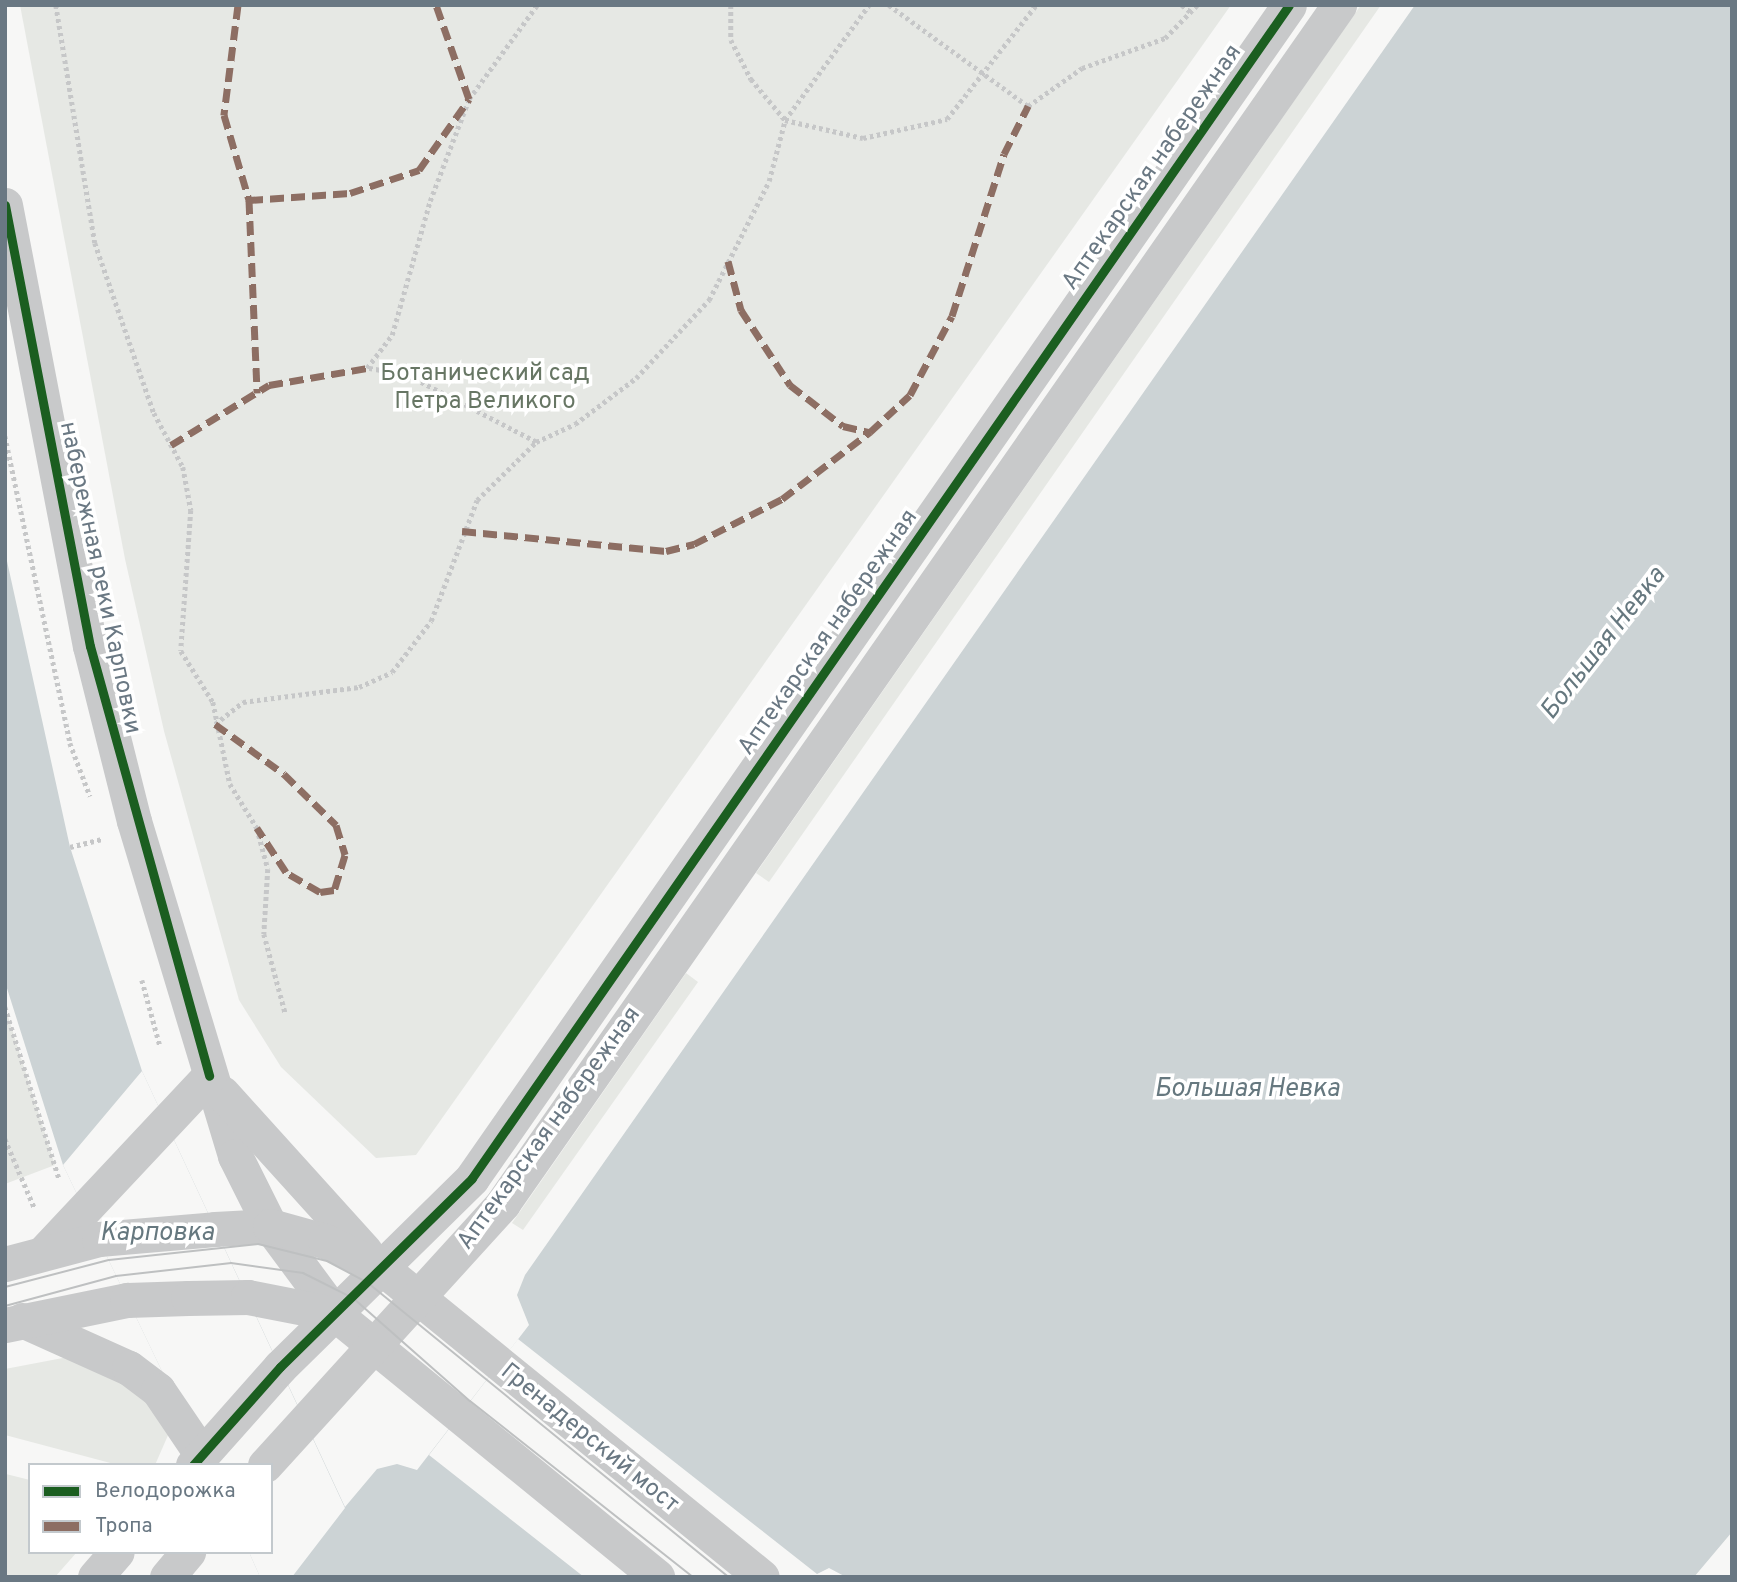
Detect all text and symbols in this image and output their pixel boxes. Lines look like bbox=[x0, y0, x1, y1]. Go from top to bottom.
street label: Аптекарская набережная bbox=[1057, 40, 1249, 296]
park label: Ботанический сад Петра Великого bbox=[380, 361, 590, 417]
street label: набережная реки Карповки bbox=[52, 419, 146, 737]
street label: Аптекарская набережная bbox=[733, 505, 925, 761]
water label: Большая Невка bbox=[1535, 561, 1673, 727]
street label: Аптекарская набережная bbox=[452, 1002, 648, 1256]
water label: Большая Невка bbox=[1154, 1074, 1340, 1106]
water label: Карповка bbox=[100, 1218, 214, 1250]
street label: Гренадерский мост bbox=[494, 1358, 684, 1520]
legend bbox=[28, 1463, 273, 1554]
text: Велодорожка bbox=[95, 1478, 235, 1505]
text: Тропа bbox=[95, 1513, 153, 1540]

